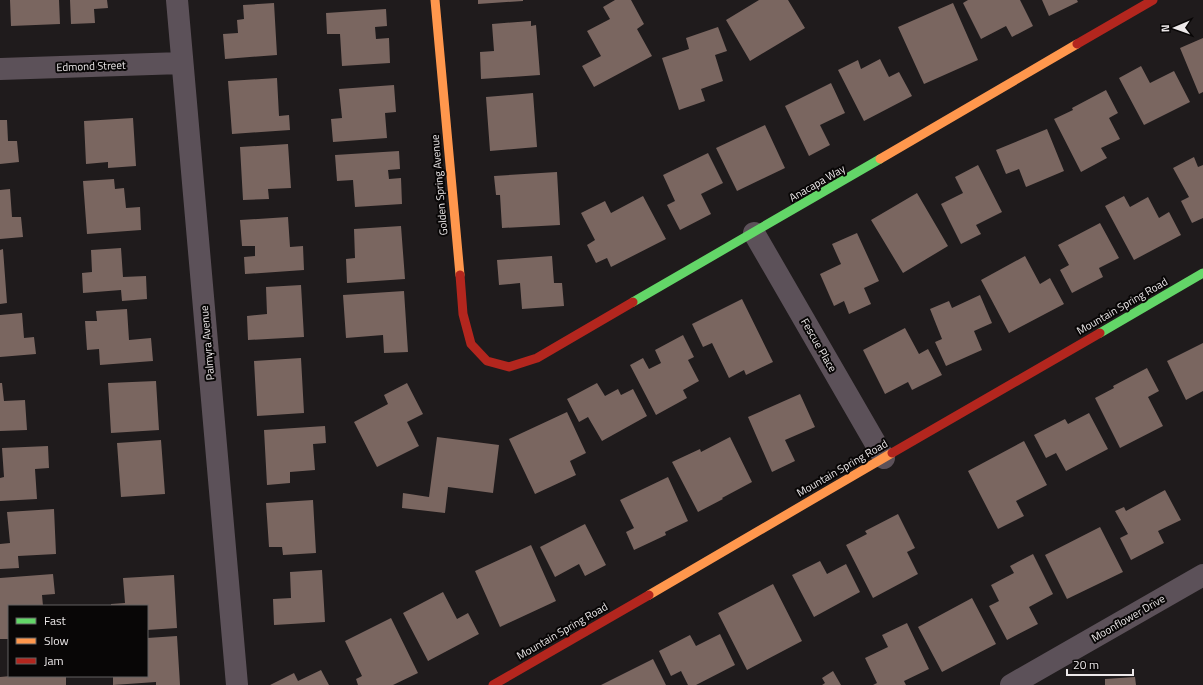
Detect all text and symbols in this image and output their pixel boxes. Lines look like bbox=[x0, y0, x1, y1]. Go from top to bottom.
north arrow bbox=[1155, 8, 1195, 48]
text: N bbox=[1157, 24, 1173, 32]
street label: Edmond Street bbox=[56, 57, 126, 75]
street label: Golden Spring Avenue bbox=[427, 133, 451, 236]
street label: Anacapa Way bbox=[786, 160, 849, 206]
street label: Mountain Spring Road bbox=[1074, 273, 1171, 339]
street label: Palmyra Avenue bbox=[196, 304, 218, 381]
street label: Fescue Place bbox=[797, 315, 841, 375]
street label: Mountain Spring Road bbox=[794, 435, 891, 501]
street label: Moonflower Drive bbox=[1088, 590, 1168, 646]
street label: Mountain Spring Road bbox=[514, 598, 611, 664]
legend bbox=[8, 605, 148, 677]
text: Fast bbox=[44, 611, 67, 630]
text: Slow bbox=[44, 631, 69, 650]
text: Jam bbox=[44, 651, 64, 670]
scale bar bbox=[1067, 651, 1133, 677]
text: 20 m bbox=[1073, 655, 1099, 674]

